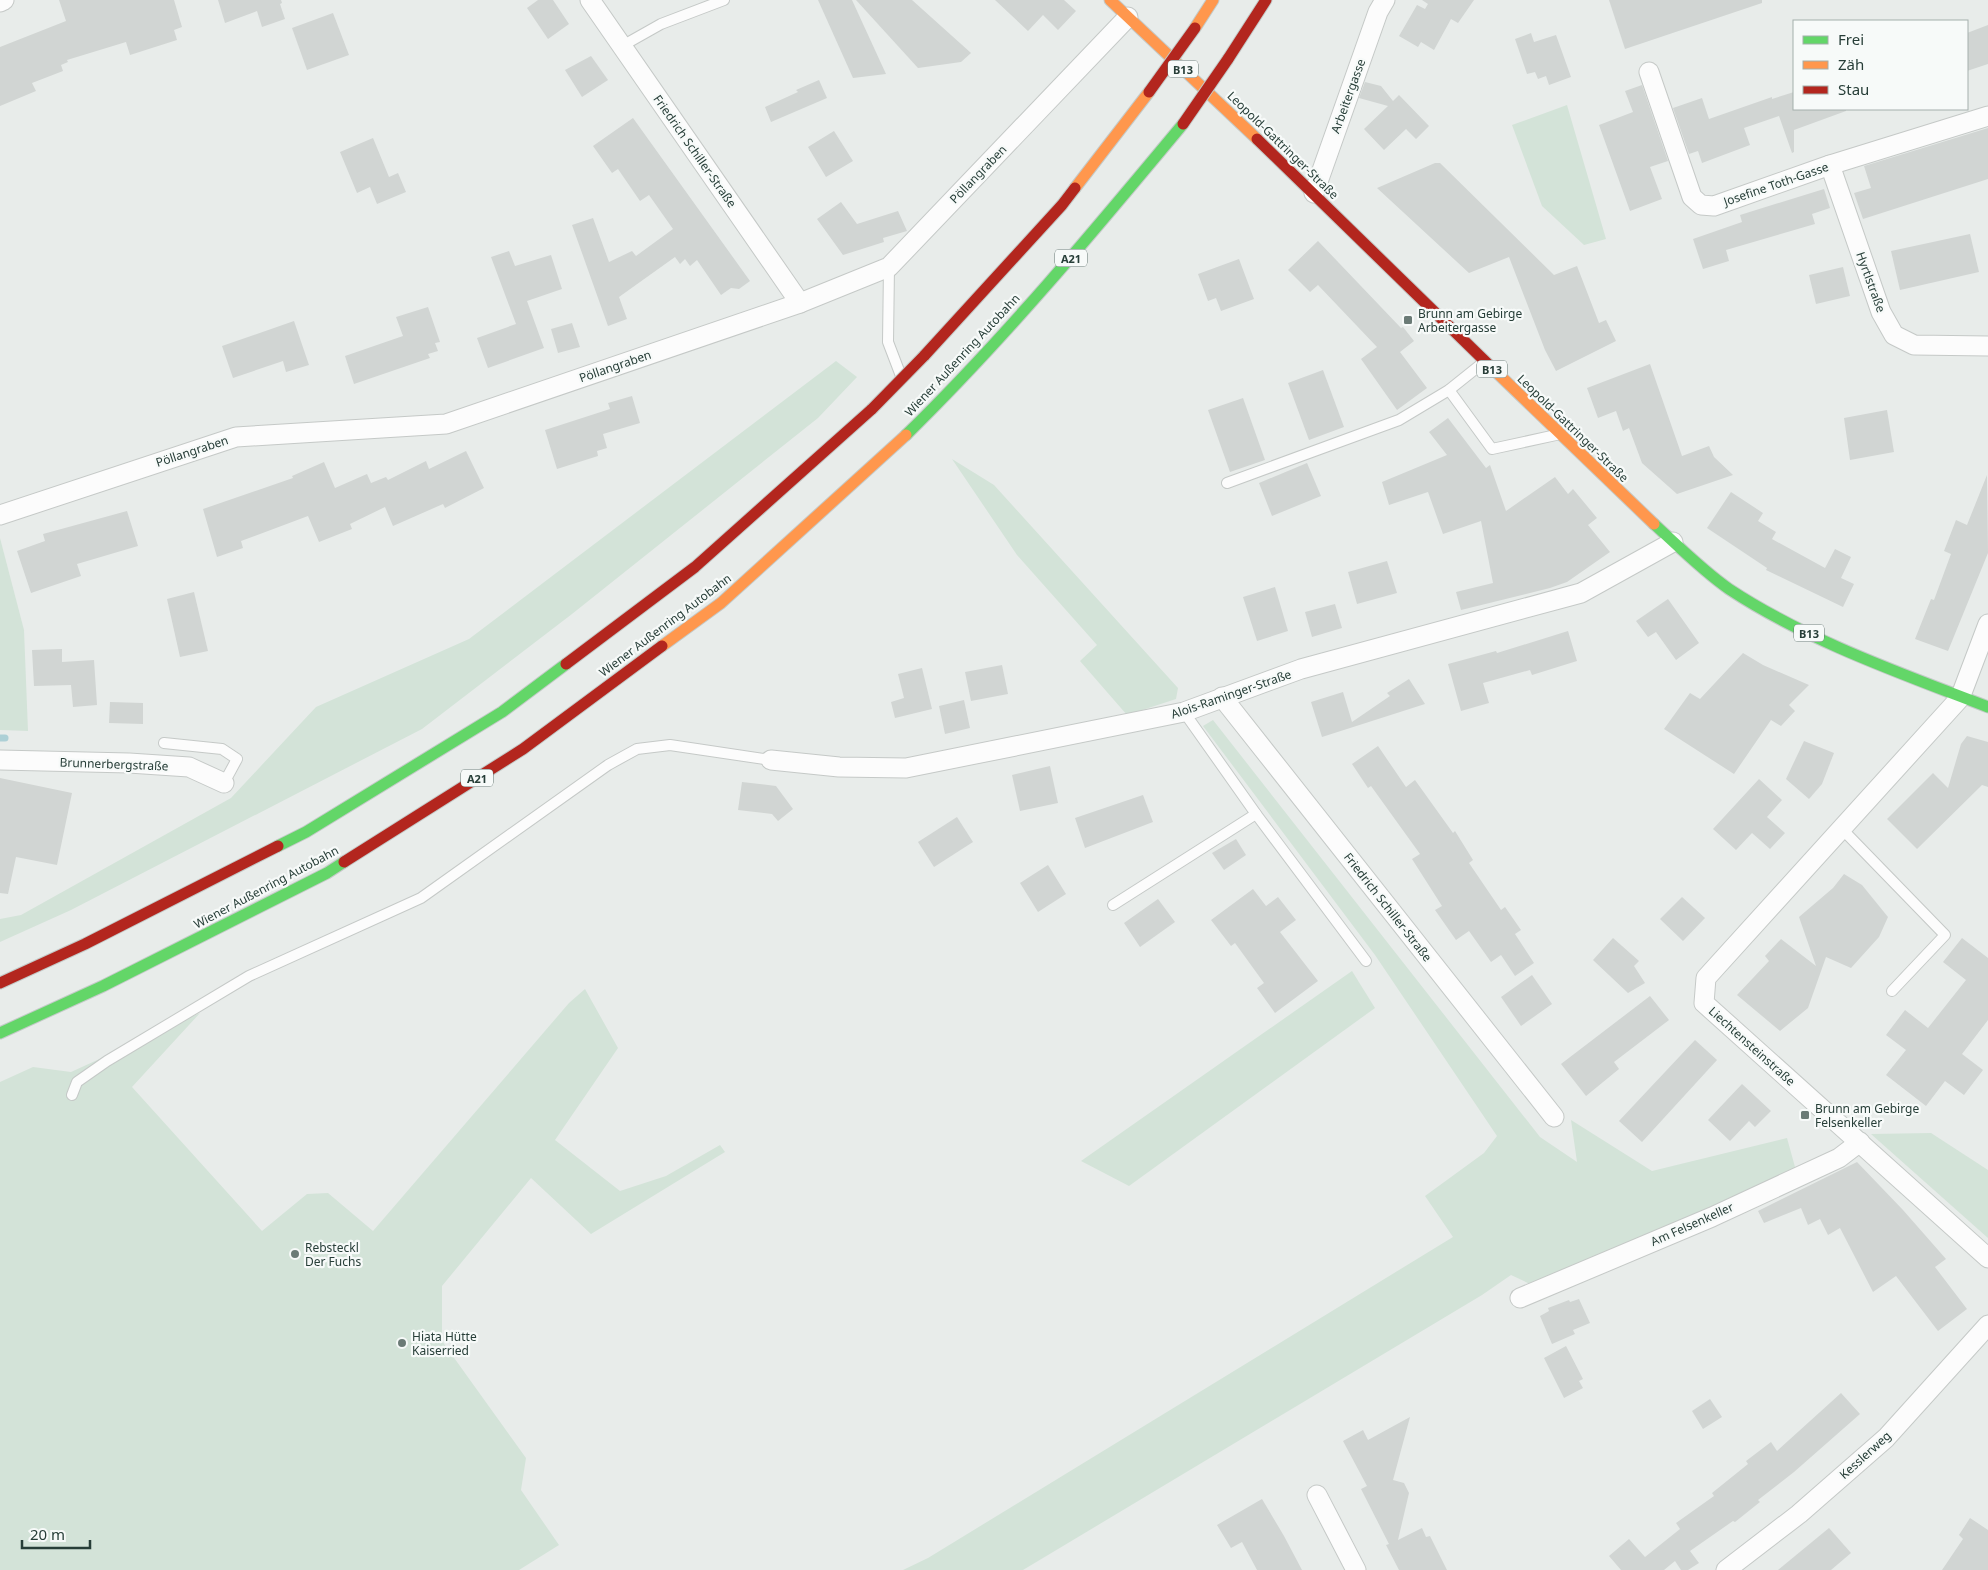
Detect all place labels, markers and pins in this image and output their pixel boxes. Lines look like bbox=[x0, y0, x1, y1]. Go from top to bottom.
place label: Brunn am Gebirge Arbeitergasse bbox=[1418, 305, 1522, 336]
marker: Brunn am Gebirge Arbeitergasse bbox=[1402, 314, 1414, 326]
place label: Brunn am Gebirge Felsenkeller bbox=[1815, 1100, 1919, 1131]
marker: Brunn am Gebirge Felsenkeller bbox=[1799, 1109, 1811, 1121]
place label: Rebsteckl Der Fuchs bbox=[305, 1239, 361, 1270]
marker: Rebsteckl Der Fuchs bbox=[289, 1248, 301, 1260]
place label: Hiata Hütte Kaiserried bbox=[412, 1328, 477, 1359]
marker: Hiata Hütte Kaiserried bbox=[396, 1337, 408, 1349]

